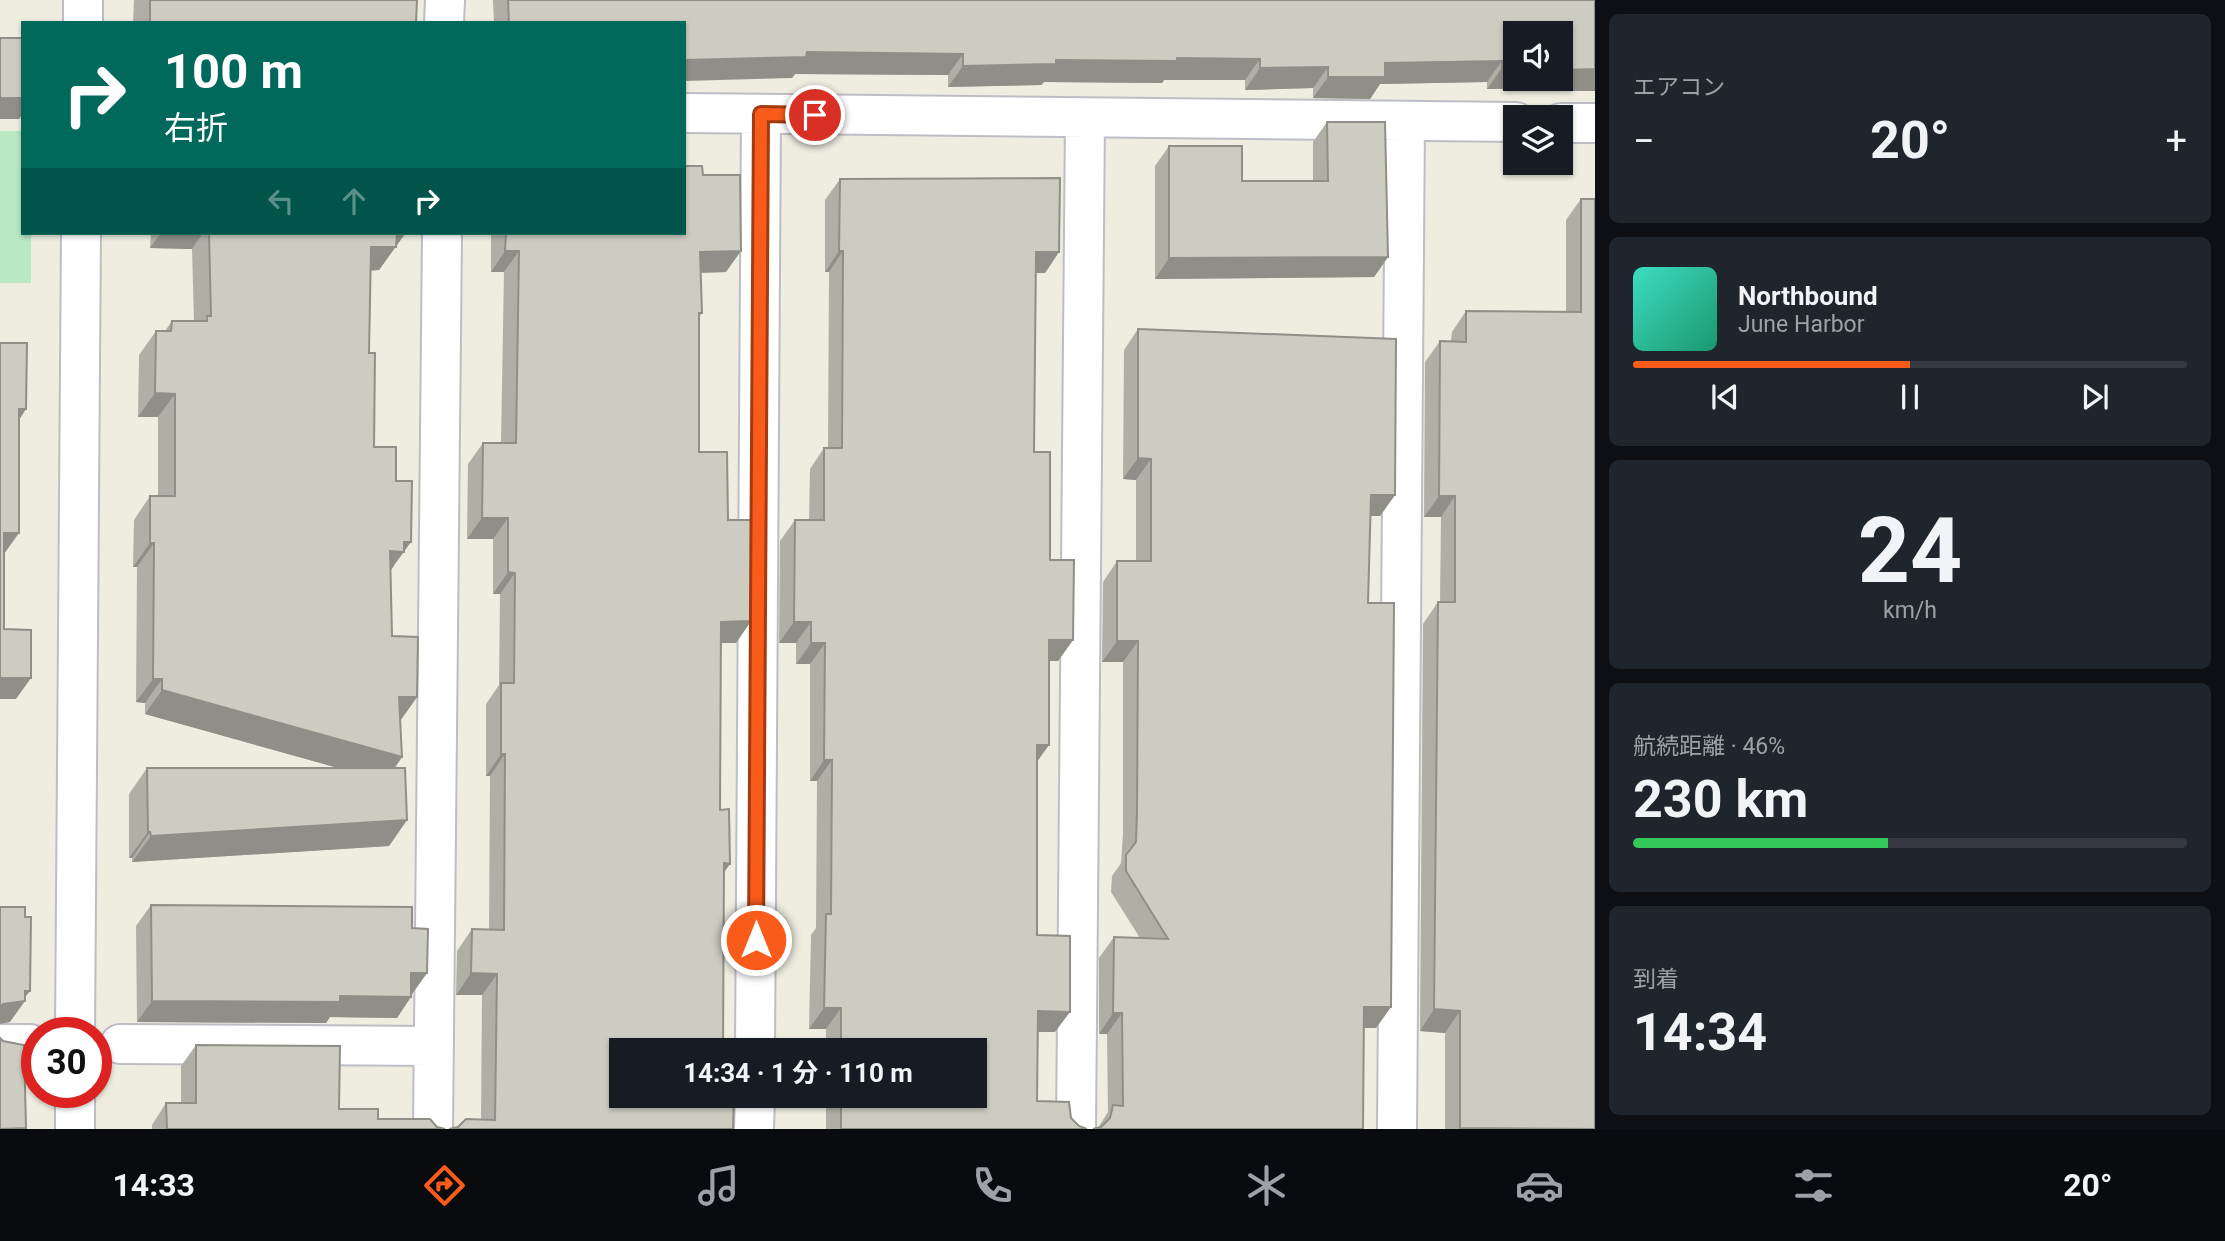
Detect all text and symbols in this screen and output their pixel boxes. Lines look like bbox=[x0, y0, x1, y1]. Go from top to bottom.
map controls bbox=[1503, 21, 1573, 175]
button: sound bbox=[1503, 21, 1573, 91]
text: 100 m bbox=[164, 43, 303, 100]
icon: right bbox=[49, 49, 140, 140]
text: エアコン bbox=[1633, 74, 1725, 101]
pin bbox=[785, 85, 845, 145]
icon: arrive bbox=[796, 96, 834, 134]
button: layers bbox=[1503, 105, 1573, 175]
text: 右折 bbox=[164, 109, 228, 147]
text: 20° bbox=[1870, 110, 1950, 171]
text: − bbox=[1633, 119, 1655, 163]
text: + bbox=[2165, 119, 2187, 163]
icon: left bbox=[262, 182, 300, 220]
icon: ahead bbox=[335, 182, 373, 220]
icon: right bbox=[408, 182, 446, 220]
text: Northbound bbox=[1738, 281, 1878, 311]
text: June Harbor bbox=[1738, 311, 1865, 338]
icon: previous bbox=[1706, 378, 1744, 416]
icon: pause bbox=[1891, 378, 1929, 416]
icon: next bbox=[2076, 378, 2114, 416]
text: 24 bbox=[1858, 498, 1962, 604]
text: km/h bbox=[1883, 597, 1937, 624]
text: 航続距離 · 46% bbox=[1633, 733, 1785, 760]
text: 230 km bbox=[1633, 769, 1808, 830]
position arrow bbox=[719, 903, 793, 977]
text: 到着 bbox=[1633, 966, 1679, 993]
text: 14:34 bbox=[1633, 1002, 1767, 1063]
speed limit sign: 30 bbox=[21, 1017, 112, 1108]
text: 14:34 · 1 分 · 110 m bbox=[683, 1058, 913, 1088]
icon: directions bbox=[420, 1161, 469, 1210]
icon: music bbox=[694, 1161, 743, 1210]
icon: phone bbox=[968, 1161, 1017, 1210]
icon: climate bbox=[1242, 1161, 1291, 1210]
icon: car bbox=[1515, 1161, 1564, 1210]
icon: filters bbox=[1789, 1161, 1838, 1210]
text: 14:33 bbox=[112, 1166, 195, 1204]
text: 20° bbox=[2063, 1166, 2112, 1204]

